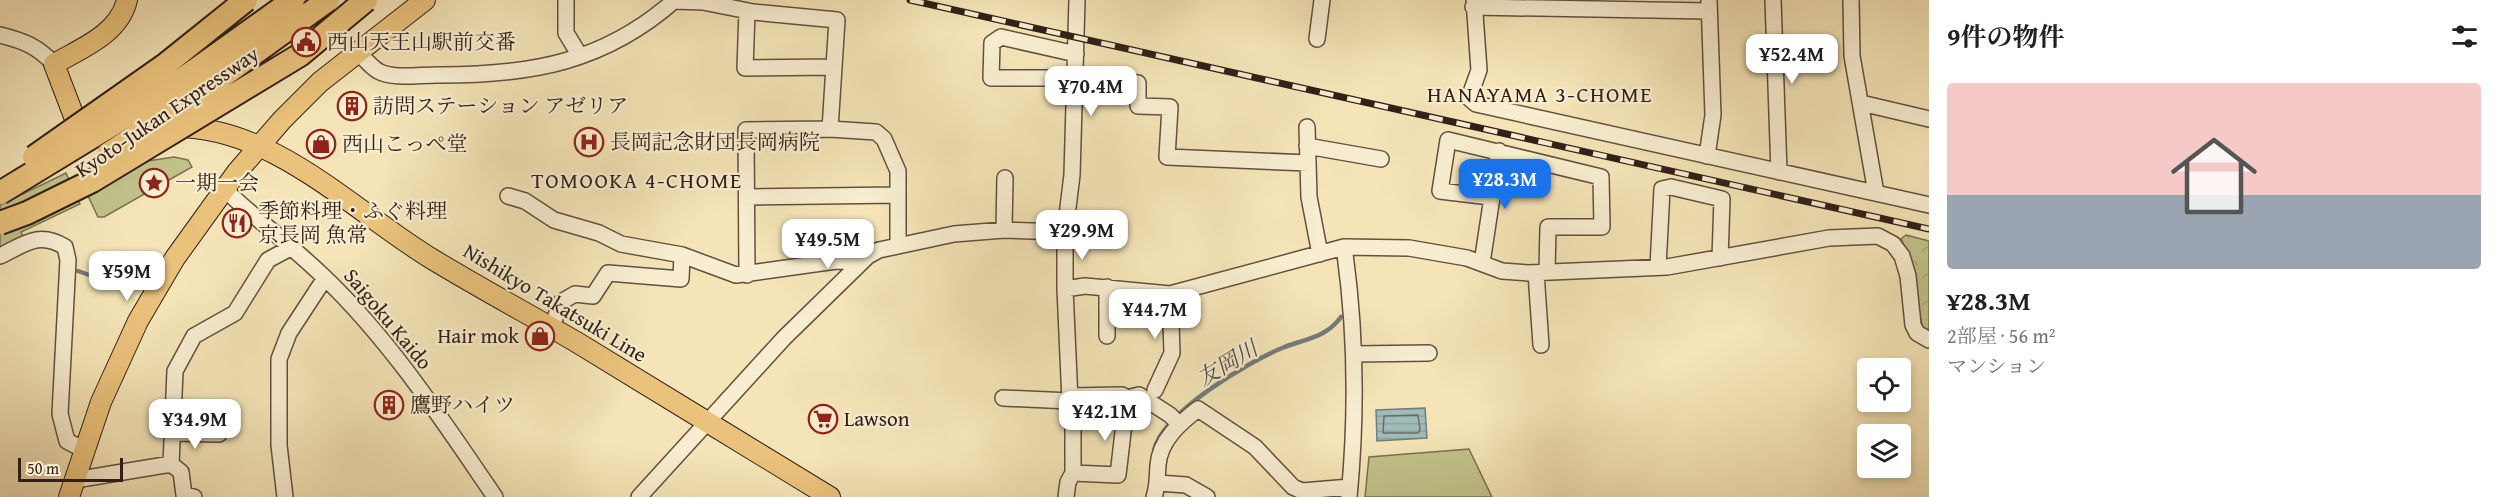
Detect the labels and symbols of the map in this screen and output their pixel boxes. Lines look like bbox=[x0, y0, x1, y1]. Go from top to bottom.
public building icon: 西山天王山駅前交番 bbox=[290, 26, 322, 58]
place label: 西山天王山駅前交番 bbox=[327, 26, 516, 57]
pin: ¥52.4M bbox=[1743, 34, 1841, 85]
street label: Kyoto-Jukan Expressway bbox=[69, 38, 265, 185]
pin: ¥70.4M bbox=[1042, 66, 1140, 117]
district label: HANAYAMA 3-CHOME bbox=[1427, 78, 1653, 110]
building icon: 訪問ステーション アゼリア bbox=[336, 90, 368, 122]
place label: 訪問ステーション アゼリア bbox=[373, 90, 628, 121]
hospital icon: 長岡記念財団長岡病院 bbox=[573, 126, 605, 158]
place label: 長岡記念財団長岡病院 bbox=[610, 126, 820, 157]
shop icon: 西山こっぺ堂 bbox=[305, 128, 337, 160]
place label: 西山こっぺ堂 bbox=[342, 128, 468, 159]
pin: ¥28.3M bbox=[1456, 159, 1554, 210]
district label: TOMOOKA 4-CHOME bbox=[531, 164, 743, 196]
place icon: 一期一会 bbox=[138, 167, 170, 199]
place label: 一期一会 bbox=[175, 167, 259, 198]
place label: 季節料理・ふぐ料理 京長岡 魚常 bbox=[258, 195, 447, 250]
restaurant icon: 季節料理・ふぐ料理 京長岡 魚常 bbox=[221, 207, 253, 239]
pin: ¥29.9M bbox=[1033, 210, 1131, 261]
pin: ¥49.5M bbox=[779, 219, 877, 270]
street label: Nishikyo Takatsuki Line bbox=[458, 235, 653, 370]
pin: ¥59M bbox=[91, 251, 163, 302]
street label: Saigoku Kaido bbox=[337, 261, 440, 376]
pin: ¥44.7M bbox=[1106, 289, 1204, 340]
place label: Hair mok bbox=[437, 320, 519, 351]
shop icon: Hair mok bbox=[524, 320, 556, 352]
water label: 友岡川 bbox=[1190, 331, 1265, 394]
building icon: 鷹野ハイツ bbox=[373, 389, 405, 421]
place label: 鷹野ハイツ bbox=[410, 389, 515, 420]
pin: ¥42.1M bbox=[1056, 391, 1154, 442]
pin: ¥34.9M bbox=[146, 399, 244, 450]
supermarket icon: Lawson bbox=[807, 403, 839, 435]
place label: Lawson bbox=[844, 403, 910, 434]
scale bar bbox=[18, 455, 123, 482]

